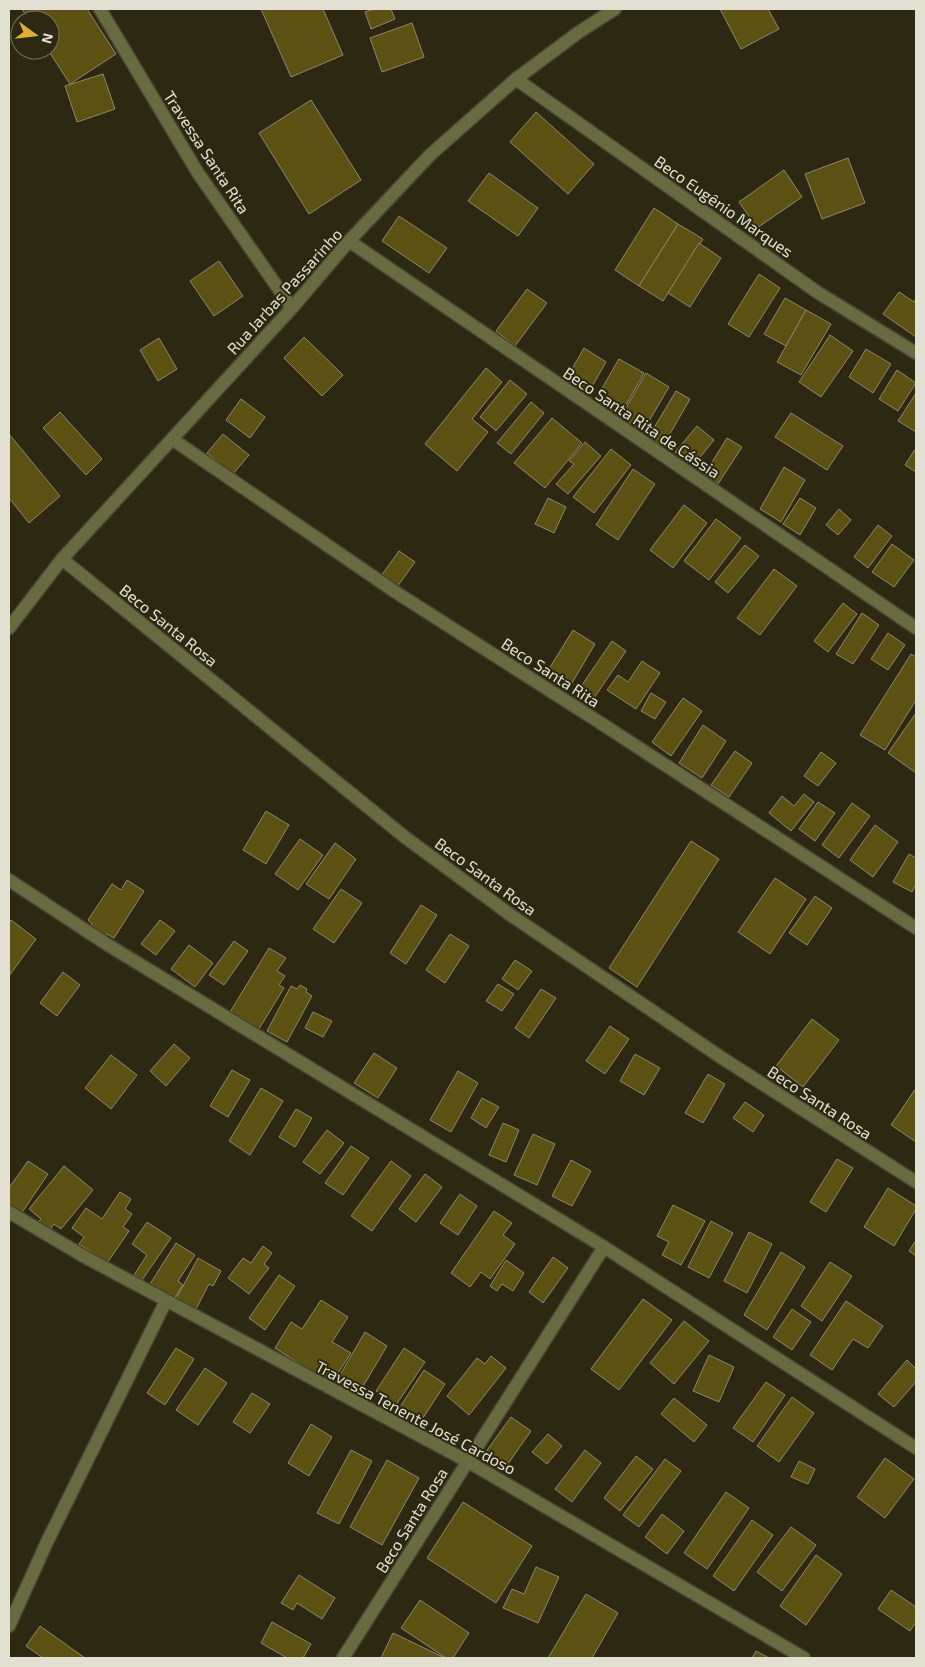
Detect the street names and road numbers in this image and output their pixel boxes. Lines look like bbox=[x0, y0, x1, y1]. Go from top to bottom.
street label: Travessa Santa Rita bbox=[160, 87, 254, 217]
street label: Beco Eugênio Marques bbox=[651, 151, 797, 261]
street label: Rua Jarbas Passarinho bbox=[223, 224, 345, 358]
street label: Beco Santa Rita de Cássia bbox=[560, 362, 724, 482]
street label: Beco Santa Rosa bbox=[116, 580, 222, 670]
street label: Beco Santa Rita bbox=[498, 633, 604, 711]
street label: Beco Santa Rosa bbox=[432, 833, 540, 919]
street label: Beco Santa Rosa bbox=[764, 1061, 876, 1143]
street label: Travessa Tenente José Cardoso bbox=[313, 1356, 519, 1478]
street label: Beco Santa Rosa bbox=[371, 1464, 451, 1576]

